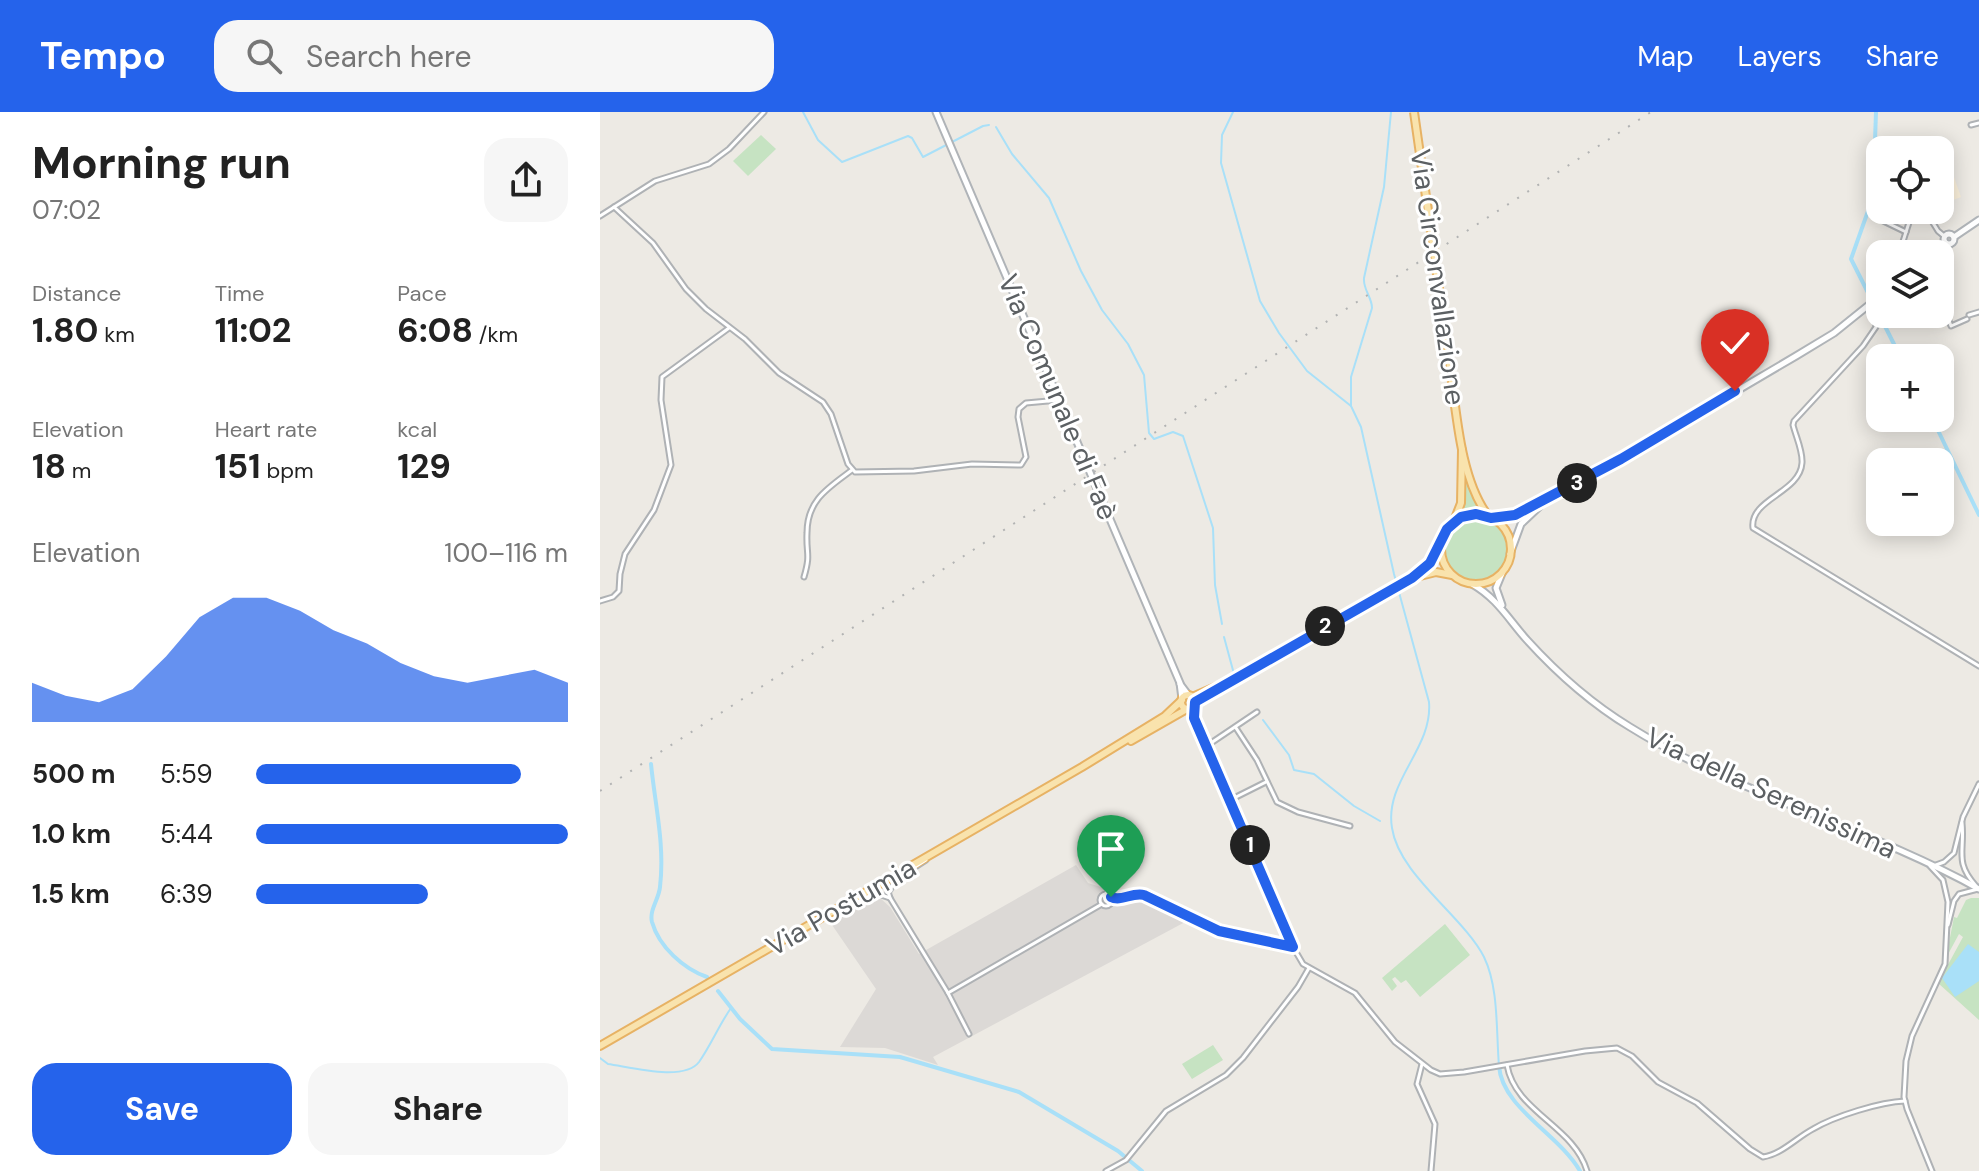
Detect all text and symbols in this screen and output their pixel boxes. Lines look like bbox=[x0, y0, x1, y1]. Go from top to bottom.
search box bbox=[214, 20, 774, 92]
text: Tempo bbox=[40, 31, 166, 81]
icon: search bbox=[242, 34, 286, 78]
text: Search here bbox=[306, 37, 472, 76]
text: Map bbox=[1637, 38, 1694, 75]
text: Layers bbox=[1738, 38, 1822, 75]
text: Share bbox=[1866, 38, 1939, 75]
text: Morning run bbox=[32, 134, 291, 192]
map controls bbox=[1866, 136, 1954, 536]
button: locate bbox=[1866, 136, 1954, 224]
button: share bbox=[484, 138, 568, 222]
street label: Via Circonvallazione bbox=[1402, 147, 1474, 407]
text: 07:02 bbox=[32, 193, 101, 227]
button: layers bbox=[1866, 240, 1954, 328]
street label: Via Comunale di Faè bbox=[989, 268, 1127, 526]
text: Distance bbox=[32, 279, 121, 308]
text: Time bbox=[215, 279, 264, 308]
text: Pace bbox=[397, 279, 447, 308]
text: 1.80 bbox=[32, 308, 98, 353]
text: 11:02 bbox=[215, 308, 291, 353]
text: 6:08 bbox=[397, 308, 473, 353]
pin bbox=[1701, 309, 1769, 391]
text: km bbox=[98, 320, 135, 349]
text: /km bbox=[473, 320, 518, 349]
icon: check bbox=[1713, 321, 1757, 365]
button: + bbox=[1866, 344, 1954, 432]
text: Elevation bbox=[32, 415, 124, 444]
text: Heart rate bbox=[215, 415, 317, 444]
text: kcal bbox=[397, 415, 437, 444]
text: 18 bbox=[32, 444, 66, 489]
text: 151 bbox=[215, 444, 261, 489]
text: 129 bbox=[397, 444, 451, 489]
button: − bbox=[1866, 448, 1954, 536]
text: m bbox=[66, 456, 91, 485]
text: bpm bbox=[261, 456, 314, 485]
pin: 3 bbox=[1557, 463, 1597, 503]
text: 3 bbox=[1570, 468, 1584, 497]
text: Elevation bbox=[32, 536, 140, 570]
text: 100–116 m bbox=[444, 536, 568, 570]
pin: 2 bbox=[1305, 606, 1345, 646]
text: 2 bbox=[1319, 611, 1331, 640]
street label: Via della Serenissima bbox=[1640, 719, 1902, 867]
text: 500 m bbox=[32, 757, 115, 791]
text: 5:59 bbox=[160, 757, 213, 791]
pin bbox=[1077, 815, 1145, 897]
text: 1.0 km bbox=[32, 817, 111, 851]
text: 5:44 bbox=[160, 817, 213, 851]
pin: 1 bbox=[1230, 825, 1270, 865]
icon: arrive bbox=[1089, 827, 1133, 871]
text: 1 bbox=[1246, 830, 1254, 859]
street label: Via Postumia bbox=[759, 849, 923, 965]
text: 1.5 km bbox=[32, 877, 110, 911]
text: 6:39 bbox=[160, 877, 213, 911]
button: Save bbox=[32, 1063, 292, 1155]
button: Share bbox=[308, 1063, 568, 1155]

